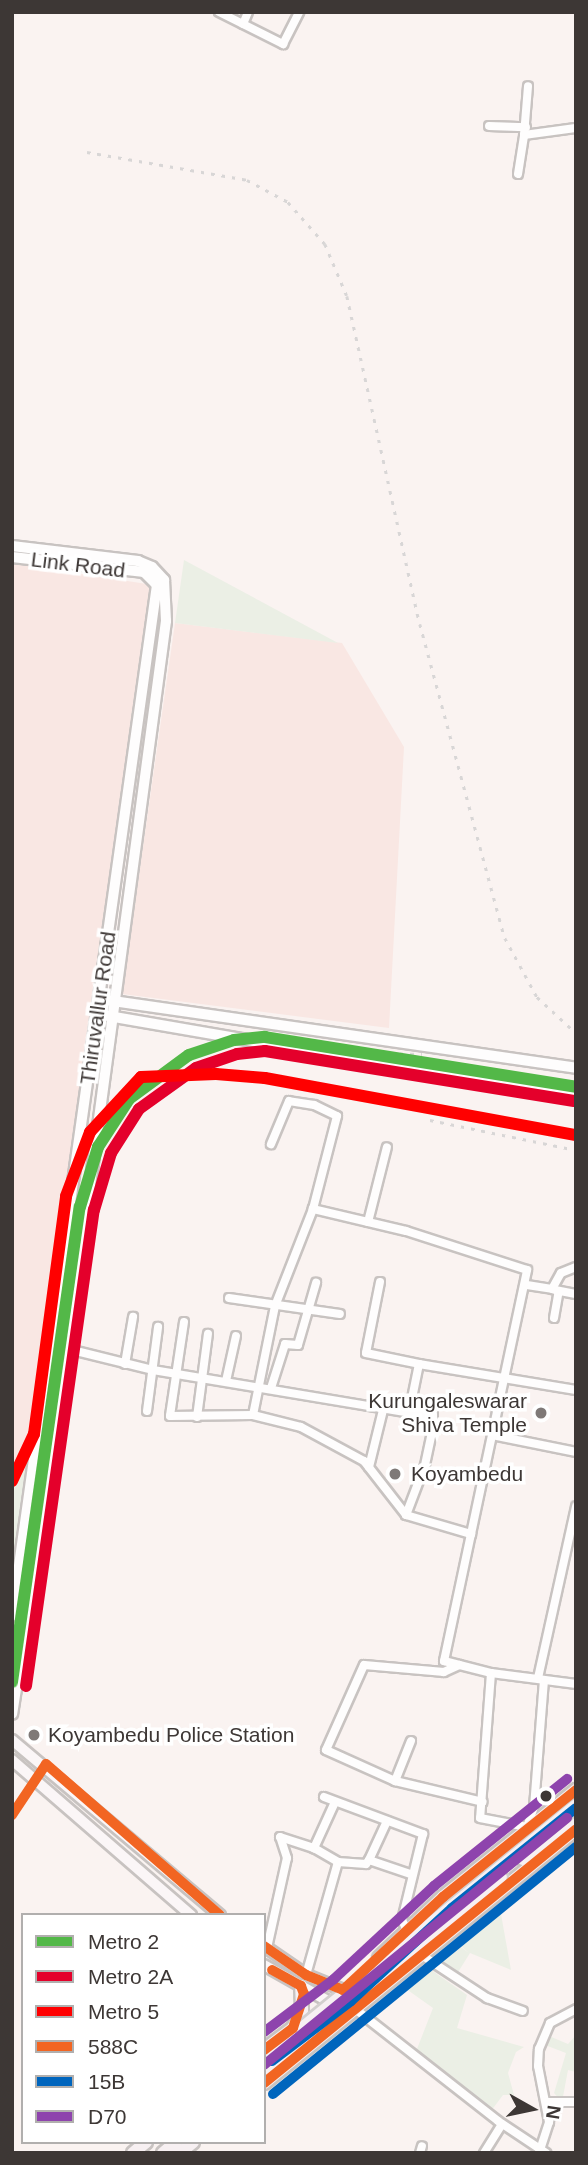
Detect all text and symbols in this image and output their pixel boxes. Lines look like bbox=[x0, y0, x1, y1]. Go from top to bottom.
street label: Link Road bbox=[30, 547, 126, 583]
street label: Thiruvallur Road bbox=[75, 930, 121, 1086]
place label: Kurungaleswarar Shiva Temple bbox=[368, 1388, 527, 1438]
marker: Kurungaleswarar Shiva Temple bbox=[533, 1405, 549, 1421]
place label: Koyambedu bbox=[411, 1461, 523, 1487]
marker: Koyambedu bbox=[385, 1464, 405, 1484]
place label: Koyambedu Police Station bbox=[48, 1722, 294, 1748]
marker: Koyambedu Police Station bbox=[26, 1727, 42, 1743]
unlabelled marker bbox=[539, 1789, 553, 1803]
legend bbox=[21, 1913, 266, 2144]
text: Metro 2 bbox=[88, 1930, 159, 1953]
text: Metro 2A bbox=[88, 1965, 173, 1988]
text: Metro 5 bbox=[88, 2000, 159, 2023]
text: 588C bbox=[88, 2035, 138, 2058]
text: 15B bbox=[88, 2070, 125, 2093]
north arrow bbox=[497, 2074, 567, 2144]
text: N bbox=[542, 2104, 565, 2121]
text: D70 bbox=[88, 2105, 127, 2128]

